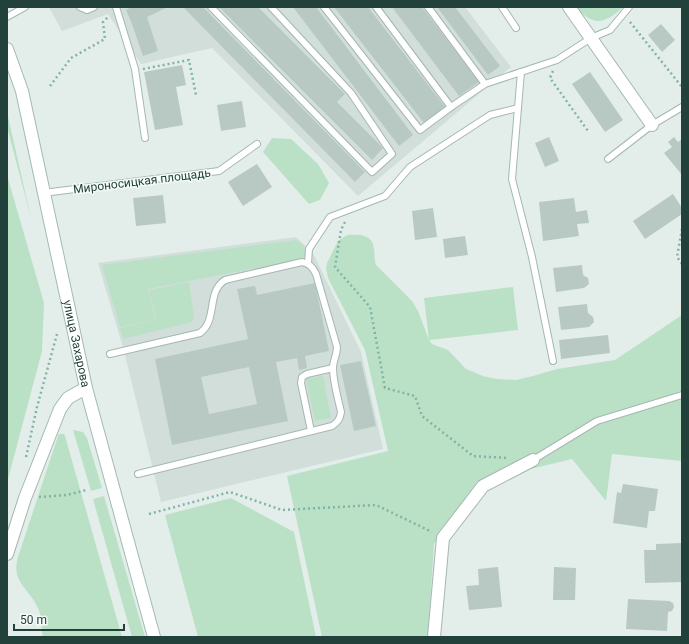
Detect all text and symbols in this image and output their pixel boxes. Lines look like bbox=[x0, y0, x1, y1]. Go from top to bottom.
street label: Мироносицкая площадь bbox=[72, 166, 212, 196]
street label: улица Захарова bbox=[60, 299, 93, 389]
scale bar bbox=[14, 606, 124, 632]
text: 50 m bbox=[20, 613, 47, 627]

